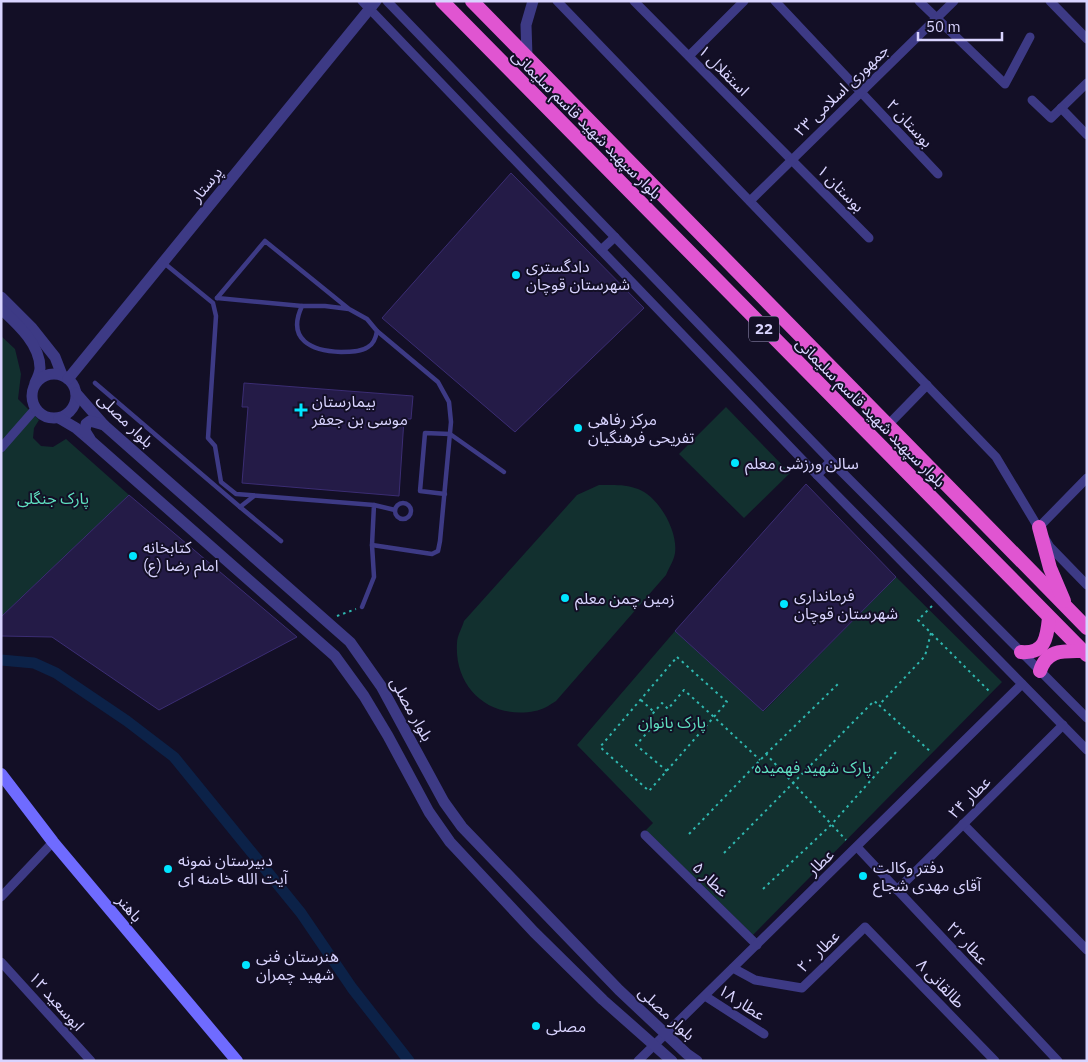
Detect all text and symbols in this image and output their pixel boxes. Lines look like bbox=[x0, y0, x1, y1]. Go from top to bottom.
scale bar bbox=[918, 10, 1002, 42]
text: 50 m bbox=[926, 17, 961, 36]
street label: استقلال ۱ bbox=[694, 40, 754, 100]
street label: جمهوری اسلامی ۲۳ bbox=[789, 40, 893, 140]
street label: بلوار سپهبد شهید قاسم سلیمانی bbox=[506, 45, 666, 205]
street label: بوستان ۲ bbox=[883, 95, 937, 151]
street label: بوستان ۱ bbox=[813, 160, 869, 216]
street label: پرستار bbox=[185, 162, 227, 207]
place label: دادگستری شهرستان قوچان bbox=[526, 256, 630, 295]
marker: دادگستری شهرستان قوچان bbox=[510, 269, 522, 281]
road number: 22 bbox=[749, 316, 779, 342]
street label: بلوار سپهبد شهید قاسم سلیمانی bbox=[790, 333, 950, 493]
street label: بلوار مصلی bbox=[94, 388, 158, 452]
place label: بیمارستان موسی بن جعفر bbox=[311, 391, 408, 429]
marker: بیمارستان موسی بن جعفر bbox=[294, 403, 308, 417]
place label: مرکز رفاهی تفریحی فرهنگیان bbox=[588, 409, 695, 447]
marker: مرکز رفاهی تفریحی فرهنگیان bbox=[572, 422, 584, 434]
place label: سالن ورزشی معلم bbox=[745, 453, 859, 476]
marker: سالن ورزشی معلم bbox=[729, 457, 741, 469]
park label: پارک جنگلی bbox=[17, 488, 89, 509]
place label: کتابخانه امام رضا (ع) bbox=[143, 537, 219, 578]
marker: کتابخانه امام رضا (ع) bbox=[127, 550, 139, 562]
place label: فرمانداری شهرستان قوچان bbox=[794, 585, 898, 624]
place label: زمین چمن معلم bbox=[575, 588, 675, 611]
marker: زمین چمن معلم bbox=[559, 592, 571, 604]
marker: فرمانداری شهرستان قوچان bbox=[778, 598, 790, 610]
street label: بلوار مصلی bbox=[386, 673, 438, 745]
park label: پارک بانوان bbox=[638, 712, 706, 733]
park label: پارک شهید فهمیده bbox=[755, 757, 871, 778]
street label: عطار ۲۴ bbox=[944, 772, 994, 822]
street label: عطار bbox=[802, 844, 838, 880]
place label: دبیرستان نمونه آیت الله خامنه ای bbox=[178, 850, 289, 888]
street label: عطار ۵ bbox=[689, 857, 733, 901]
place label: دفتر وکالت آقای مهدی شجاع bbox=[873, 857, 982, 898]
marker: دبیرستان نمونه آیت الله خامنه ای bbox=[162, 863, 174, 875]
marker: دفتر وکالت آقای مهدی شجاع bbox=[857, 870, 869, 882]
street label: باهنر bbox=[112, 889, 147, 926]
street label: عطار ۲۲ bbox=[943, 917, 993, 969]
street label: عطار ۲۰ bbox=[792, 926, 844, 976]
place label: هنرستان فنی شهید چمران bbox=[256, 946, 339, 985]
street label: طالقانی ۸ bbox=[913, 954, 970, 1012]
marker: هنرستان فنی شهید چمران bbox=[240, 959, 252, 971]
street label: ابوسعید ۱۲ bbox=[25, 967, 89, 1035]
street label: عطار ۱۸ bbox=[715, 979, 769, 1025]
street label: بلوار مصلی bbox=[634, 982, 700, 1044]
place label: مصلی bbox=[546, 1016, 586, 1036]
marker: مصلی bbox=[530, 1020, 542, 1032]

